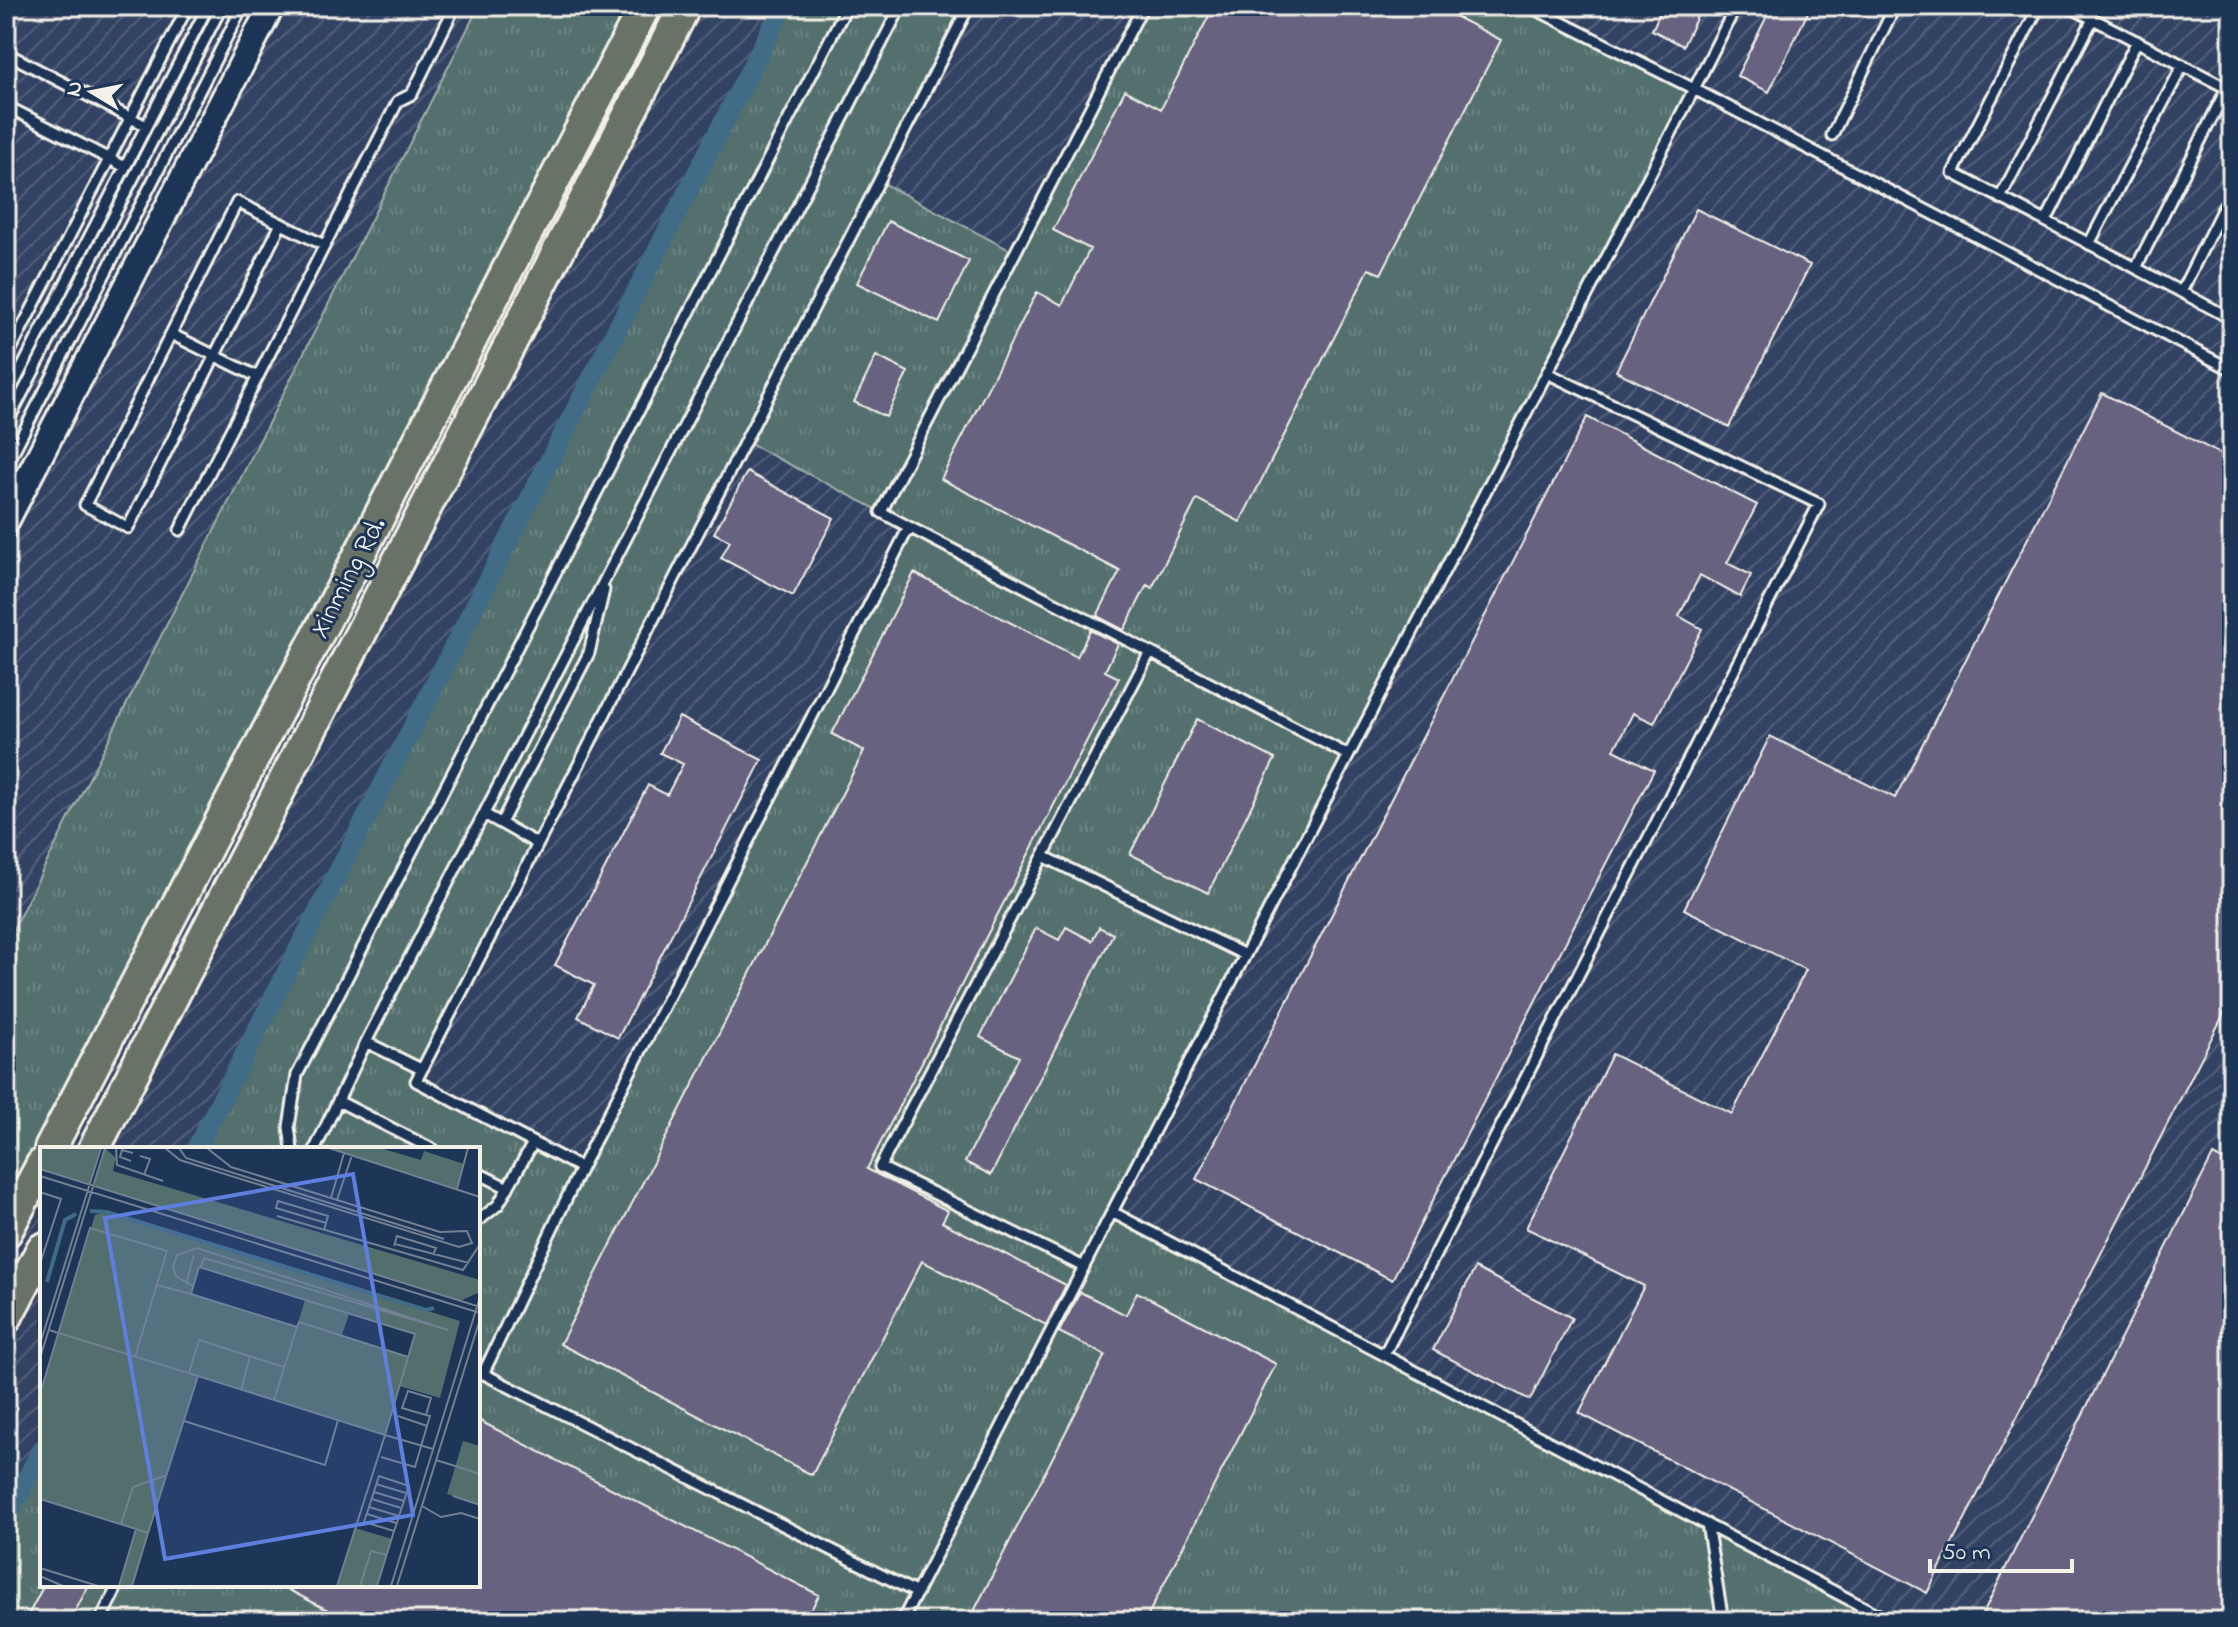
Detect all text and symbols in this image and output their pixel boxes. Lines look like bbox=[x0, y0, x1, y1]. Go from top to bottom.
north arrow bbox=[52, 52, 132, 132]
text: N bbox=[58, 79, 92, 99]
street label: Xinming Rd. bbox=[300, 510, 398, 646]
inset map bbox=[40, 1147, 480, 1587]
scale bar bbox=[1930, 1523, 2072, 1573]
text: 50 m bbox=[1942, 1536, 1991, 1571]

